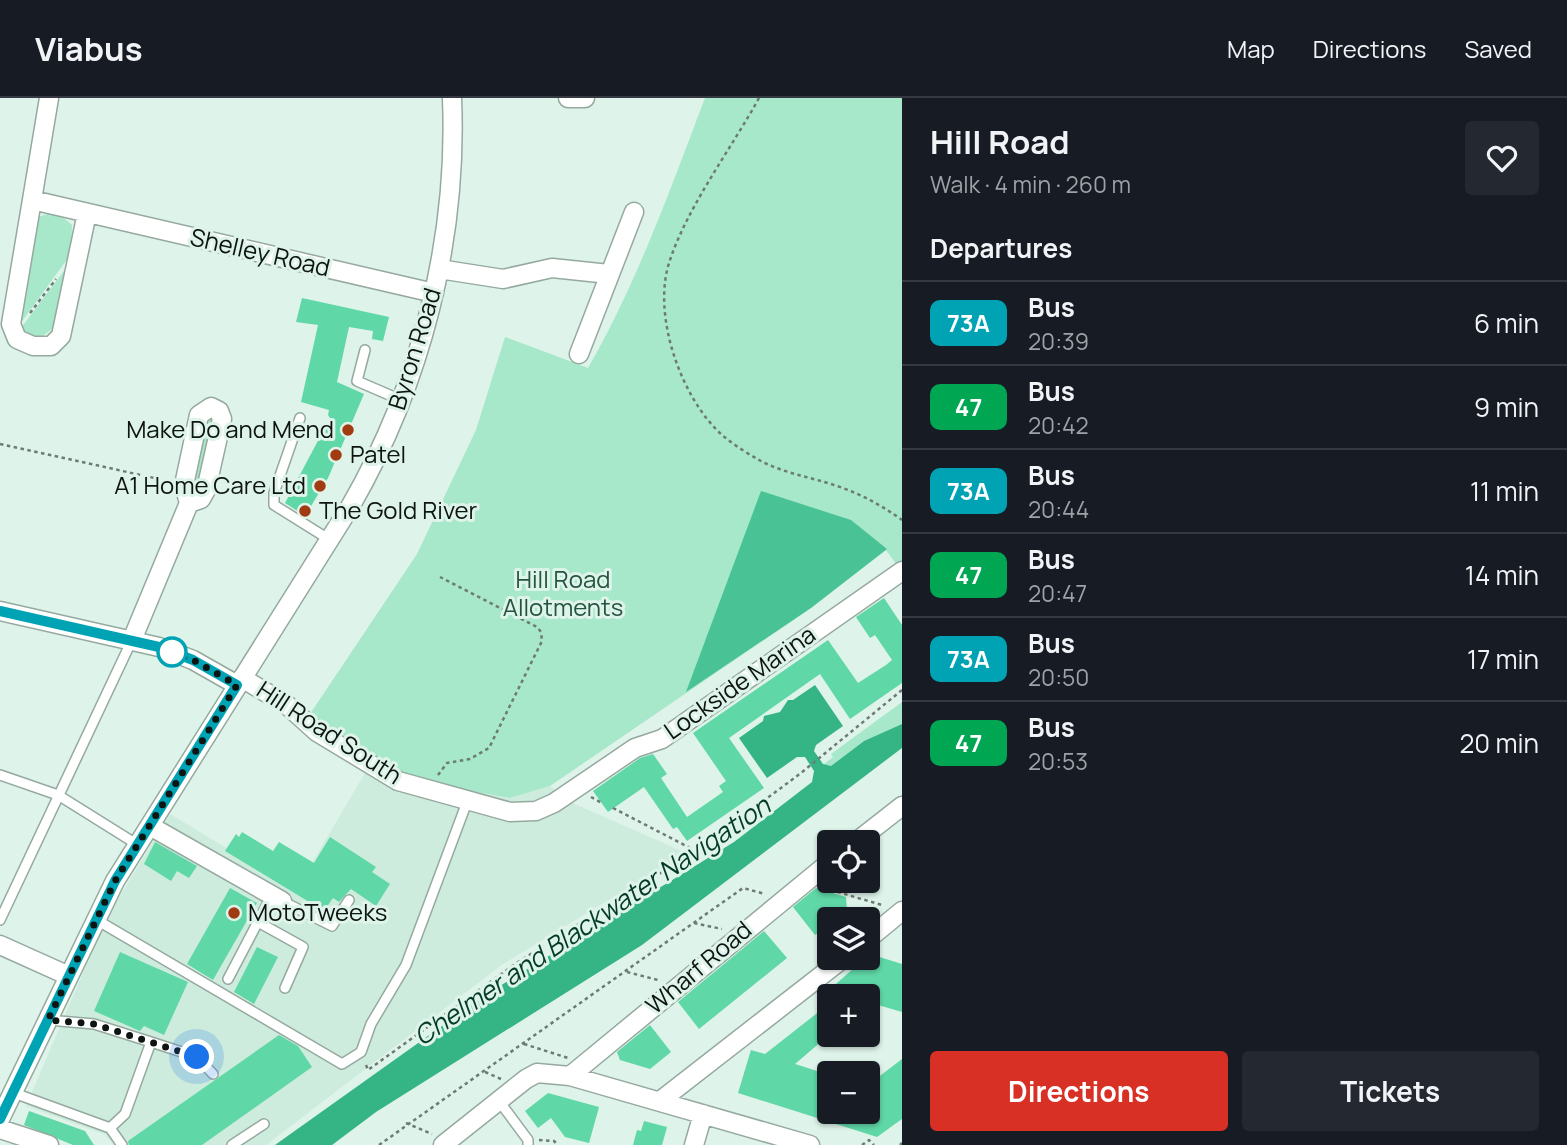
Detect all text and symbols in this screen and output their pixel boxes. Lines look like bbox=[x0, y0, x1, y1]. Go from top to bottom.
text: Viabus bbox=[35, 26, 143, 71]
text: Map bbox=[1227, 32, 1275, 65]
text: Directions bbox=[1313, 32, 1426, 65]
text: Saved bbox=[1464, 32, 1532, 65]
text: Hill Road bbox=[930, 119, 1070, 164]
button: heart bbox=[1465, 121, 1539, 195]
text: Walk · 4 min · 260 m bbox=[930, 168, 1131, 200]
street label: Shelley Road bbox=[187, 219, 333, 284]
text: Departures bbox=[930, 230, 1072, 266]
street label: Byron Road bbox=[379, 284, 448, 414]
text: Bus bbox=[1028, 289, 1075, 325]
text: 6 min bbox=[1474, 305, 1539, 341]
text: 73A bbox=[947, 306, 990, 339]
text: 20:39 bbox=[1028, 325, 1089, 357]
text: Bus bbox=[1028, 373, 1075, 409]
text: 9 min bbox=[1474, 389, 1539, 425]
text: 47 bbox=[955, 390, 982, 423]
text: 20:42 bbox=[1028, 409, 1089, 441]
place label: Make Do and Mend bbox=[126, 412, 334, 445]
marker: Make Do and Mend bbox=[340, 422, 356, 438]
place label: Patel bbox=[350, 437, 406, 470]
marker: Patel bbox=[328, 447, 344, 463]
text: Bus bbox=[1028, 457, 1075, 493]
place label: A1 Home Care Ltd bbox=[114, 468, 306, 501]
text: 11 min bbox=[1470, 473, 1539, 509]
text: 73A bbox=[947, 474, 990, 507]
marker: A1 Home Care Ltd bbox=[312, 478, 328, 494]
place label: The Gold River bbox=[319, 493, 478, 526]
text: 20:44 bbox=[1028, 493, 1089, 525]
marker: The Gold River bbox=[297, 503, 313, 519]
text: Bus bbox=[1028, 541, 1075, 577]
text: 14 min bbox=[1465, 557, 1539, 593]
text: 47 bbox=[955, 558, 982, 591]
park label: Hill Road Allotments bbox=[503, 562, 623, 623]
text: 20:47 bbox=[1028, 577, 1087, 609]
street label: Lockside Marina bbox=[657, 617, 822, 746]
text: Bus bbox=[1028, 625, 1075, 661]
unlabelled marker bbox=[157, 637, 187, 667]
text: 17 min bbox=[1467, 641, 1539, 677]
text: 73A bbox=[947, 642, 990, 675]
text: 20:50 bbox=[1028, 661, 1089, 693]
street label: Hill Road South bbox=[251, 672, 409, 791]
text: Bus bbox=[1028, 709, 1075, 745]
text: 20 min bbox=[1460, 725, 1539, 761]
text: 47 bbox=[955, 726, 982, 759]
text: 20:53 bbox=[1028, 745, 1088, 777]
water label: Chelmer and Blackwater Navigation bbox=[406, 786, 778, 1053]
map controls bbox=[817, 830, 880, 1124]
button: locate bbox=[817, 830, 880, 893]
place label: MotoTweeks bbox=[248, 895, 387, 928]
marker: MotoTweeks bbox=[226, 905, 242, 921]
button: layers bbox=[817, 907, 880, 970]
street label: Wharf Road bbox=[638, 913, 758, 1021]
button: + bbox=[817, 984, 880, 1047]
your location bbox=[179, 1039, 214, 1074]
button: Directions bbox=[930, 1051, 1228, 1131]
button: Tickets bbox=[1242, 1051, 1539, 1131]
button: − bbox=[817, 1061, 880, 1124]

